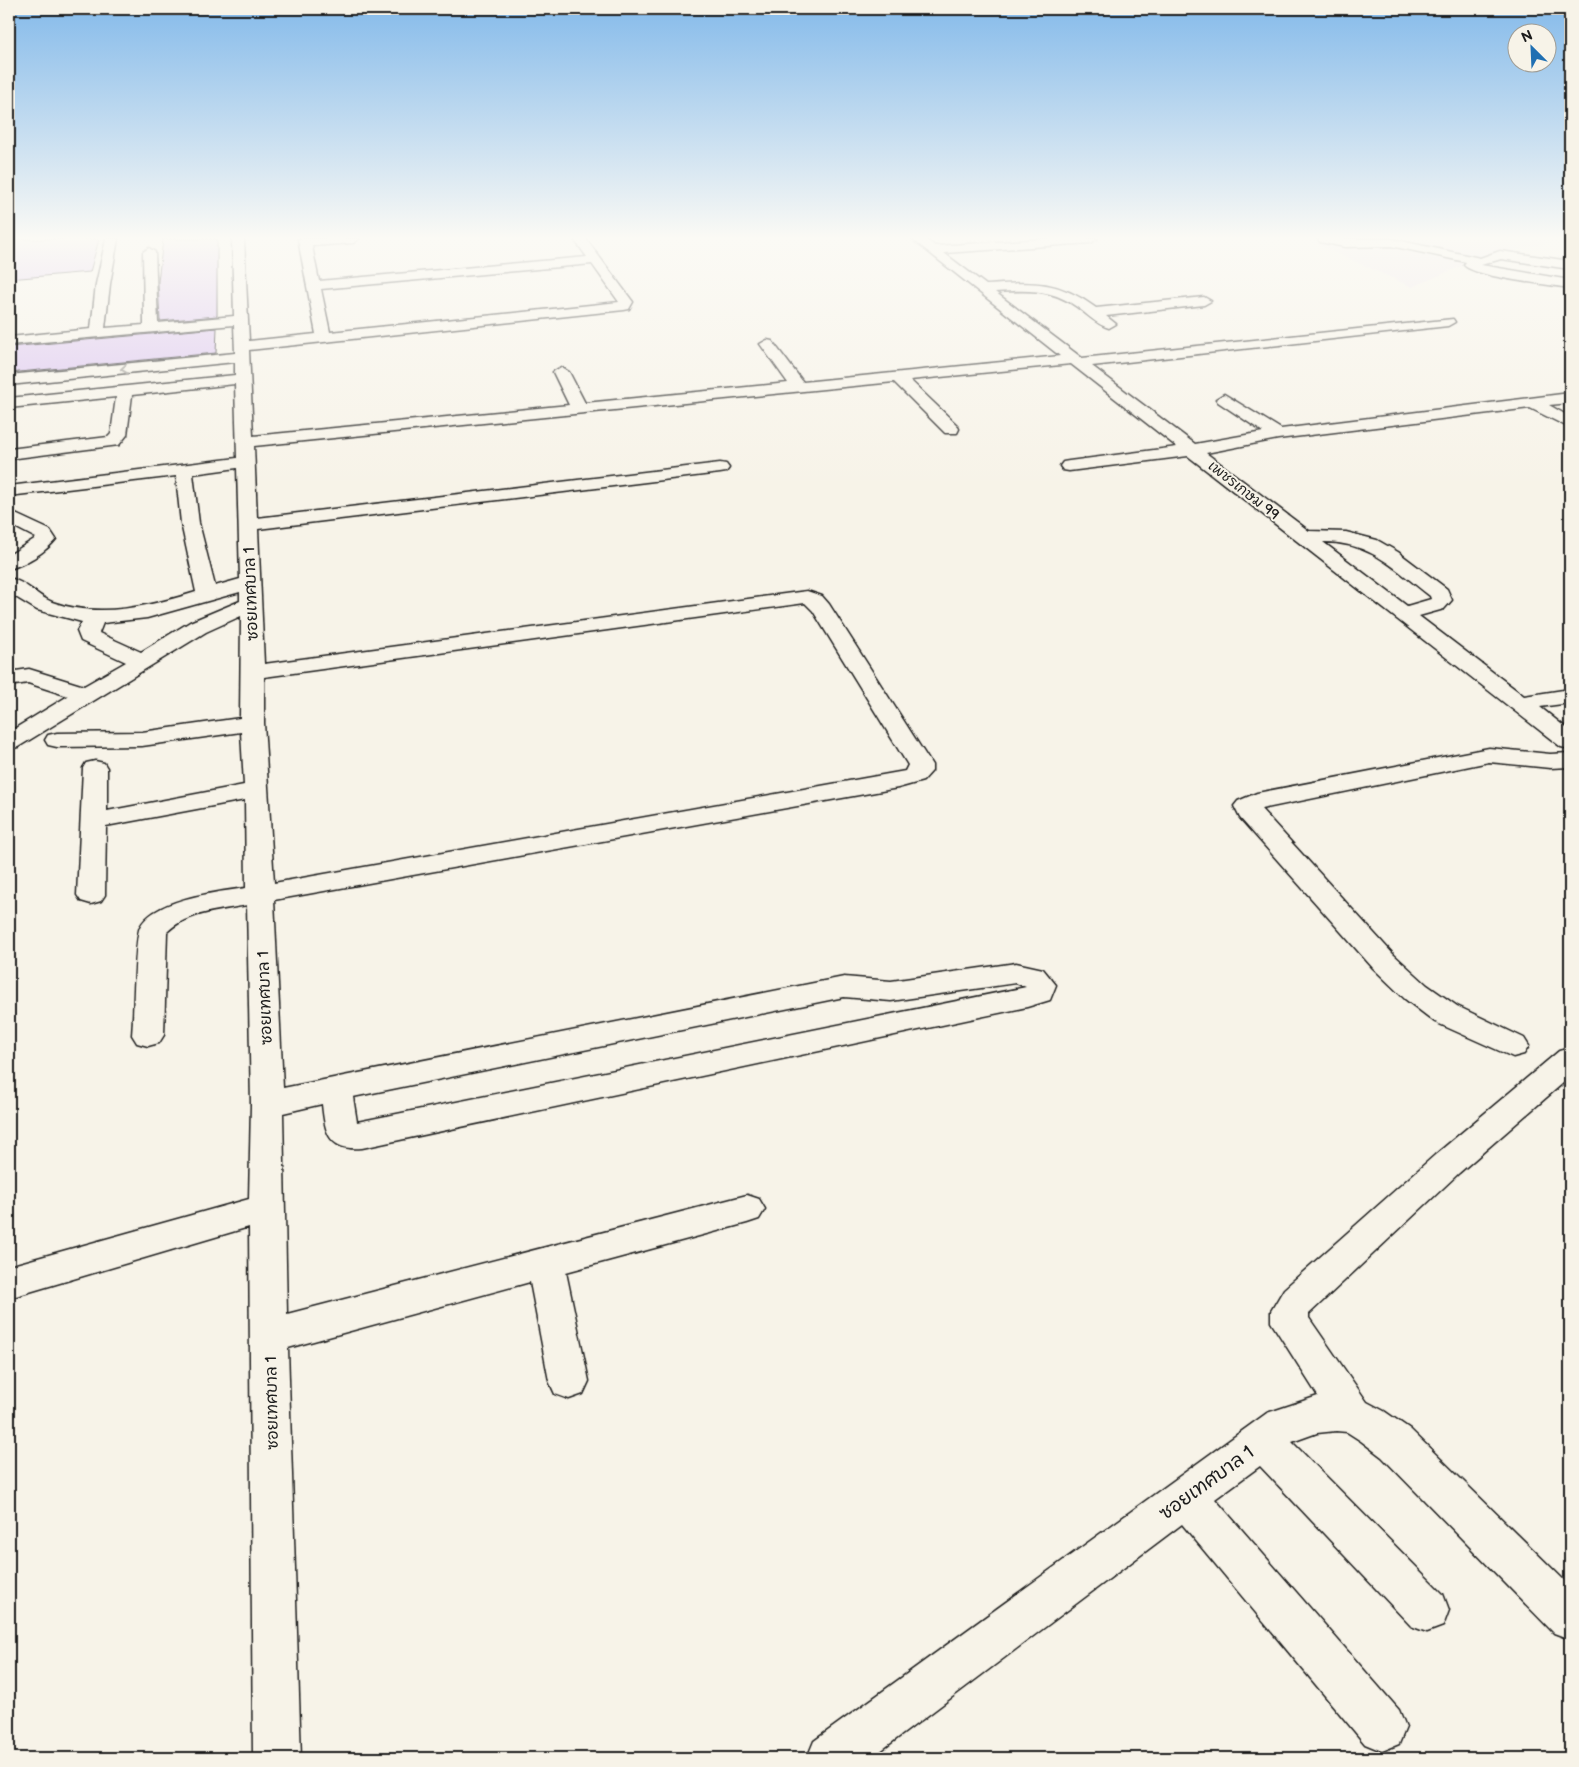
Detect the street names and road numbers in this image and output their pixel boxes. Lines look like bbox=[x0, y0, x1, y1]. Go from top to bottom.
street label: เพชรเกษม 99 bbox=[1205, 457, 1283, 523]
street label: ซอยเทศบาล 1 bbox=[240, 547, 263, 641]
street label: ซอยเทศบาล 1 bbox=[254, 951, 277, 1045]
street label: ซอยเทศบาล 1 bbox=[262, 1356, 283, 1450]
street label: ซอยเทศบาล 1 bbox=[1155, 1441, 1259, 1525]

